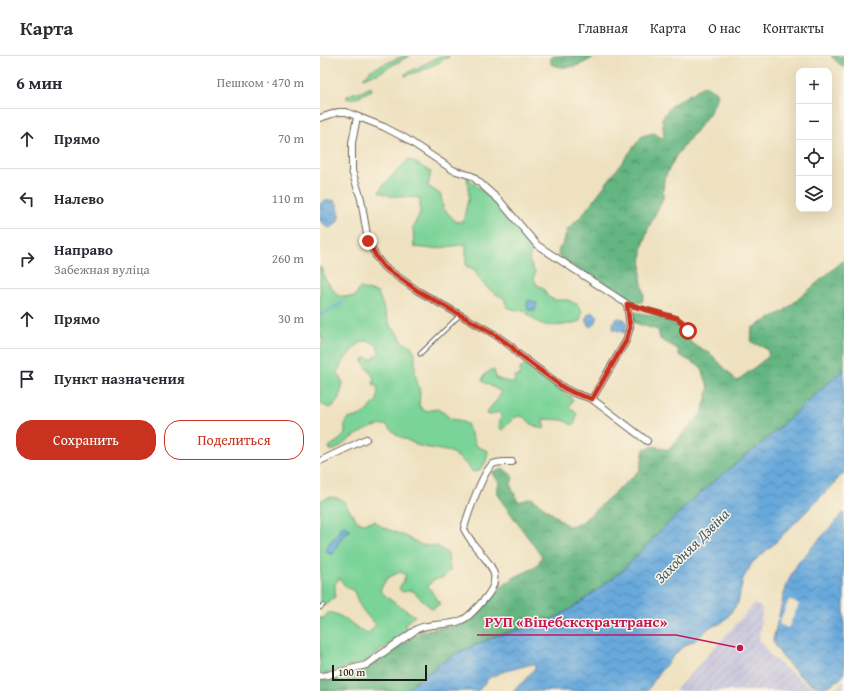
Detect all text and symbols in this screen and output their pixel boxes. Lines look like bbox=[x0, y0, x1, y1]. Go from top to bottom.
text: Карта bbox=[20, 14, 73, 42]
text: Главная bbox=[578, 18, 628, 38]
text: Карта bbox=[650, 18, 686, 38]
text: О нас bbox=[708, 18, 741, 38]
text: Контакты bbox=[763, 18, 824, 38]
map controls bbox=[796, 68, 832, 212]
button: + bbox=[796, 68, 832, 104]
text: 6 мин bbox=[16, 70, 62, 95]
text: Пешком · 470 m bbox=[217, 73, 304, 92]
button: − bbox=[796, 104, 832, 140]
icon: ahead bbox=[16, 128, 38, 150]
text: Прямо bbox=[54, 128, 100, 149]
text: 70 m bbox=[278, 129, 304, 148]
button: locate bbox=[796, 140, 832, 176]
button: layers bbox=[796, 176, 832, 212]
icon: left bbox=[16, 188, 38, 210]
text: Налево bbox=[54, 188, 104, 209]
text: 110 m bbox=[272, 189, 304, 208]
route end bbox=[359, 232, 377, 250]
text: Направо bbox=[54, 239, 113, 260]
icon: right bbox=[16, 248, 38, 270]
text: 260 m bbox=[272, 249, 304, 268]
text: Забежная вуліца bbox=[54, 260, 150, 279]
icon: ahead bbox=[16, 308, 38, 330]
text: Прямо bbox=[54, 308, 100, 329]
text: 30 m bbox=[278, 309, 304, 328]
route start bbox=[679, 322, 697, 340]
icon: arrive bbox=[16, 368, 38, 390]
text: Пункт назначения bbox=[54, 368, 185, 389]
button: Сохранить bbox=[16, 420, 156, 460]
button: Поделиться bbox=[164, 420, 304, 460]
water label: Заходняя Дзвіна bbox=[650, 504, 734, 588]
callout: РУП «Віцебскскрачтранс» bbox=[477, 608, 676, 635]
text: РУП «Віцебскскрачтранс» bbox=[485, 611, 667, 632]
scale bar bbox=[332, 663, 427, 682]
text: 100 m bbox=[338, 664, 365, 680]

